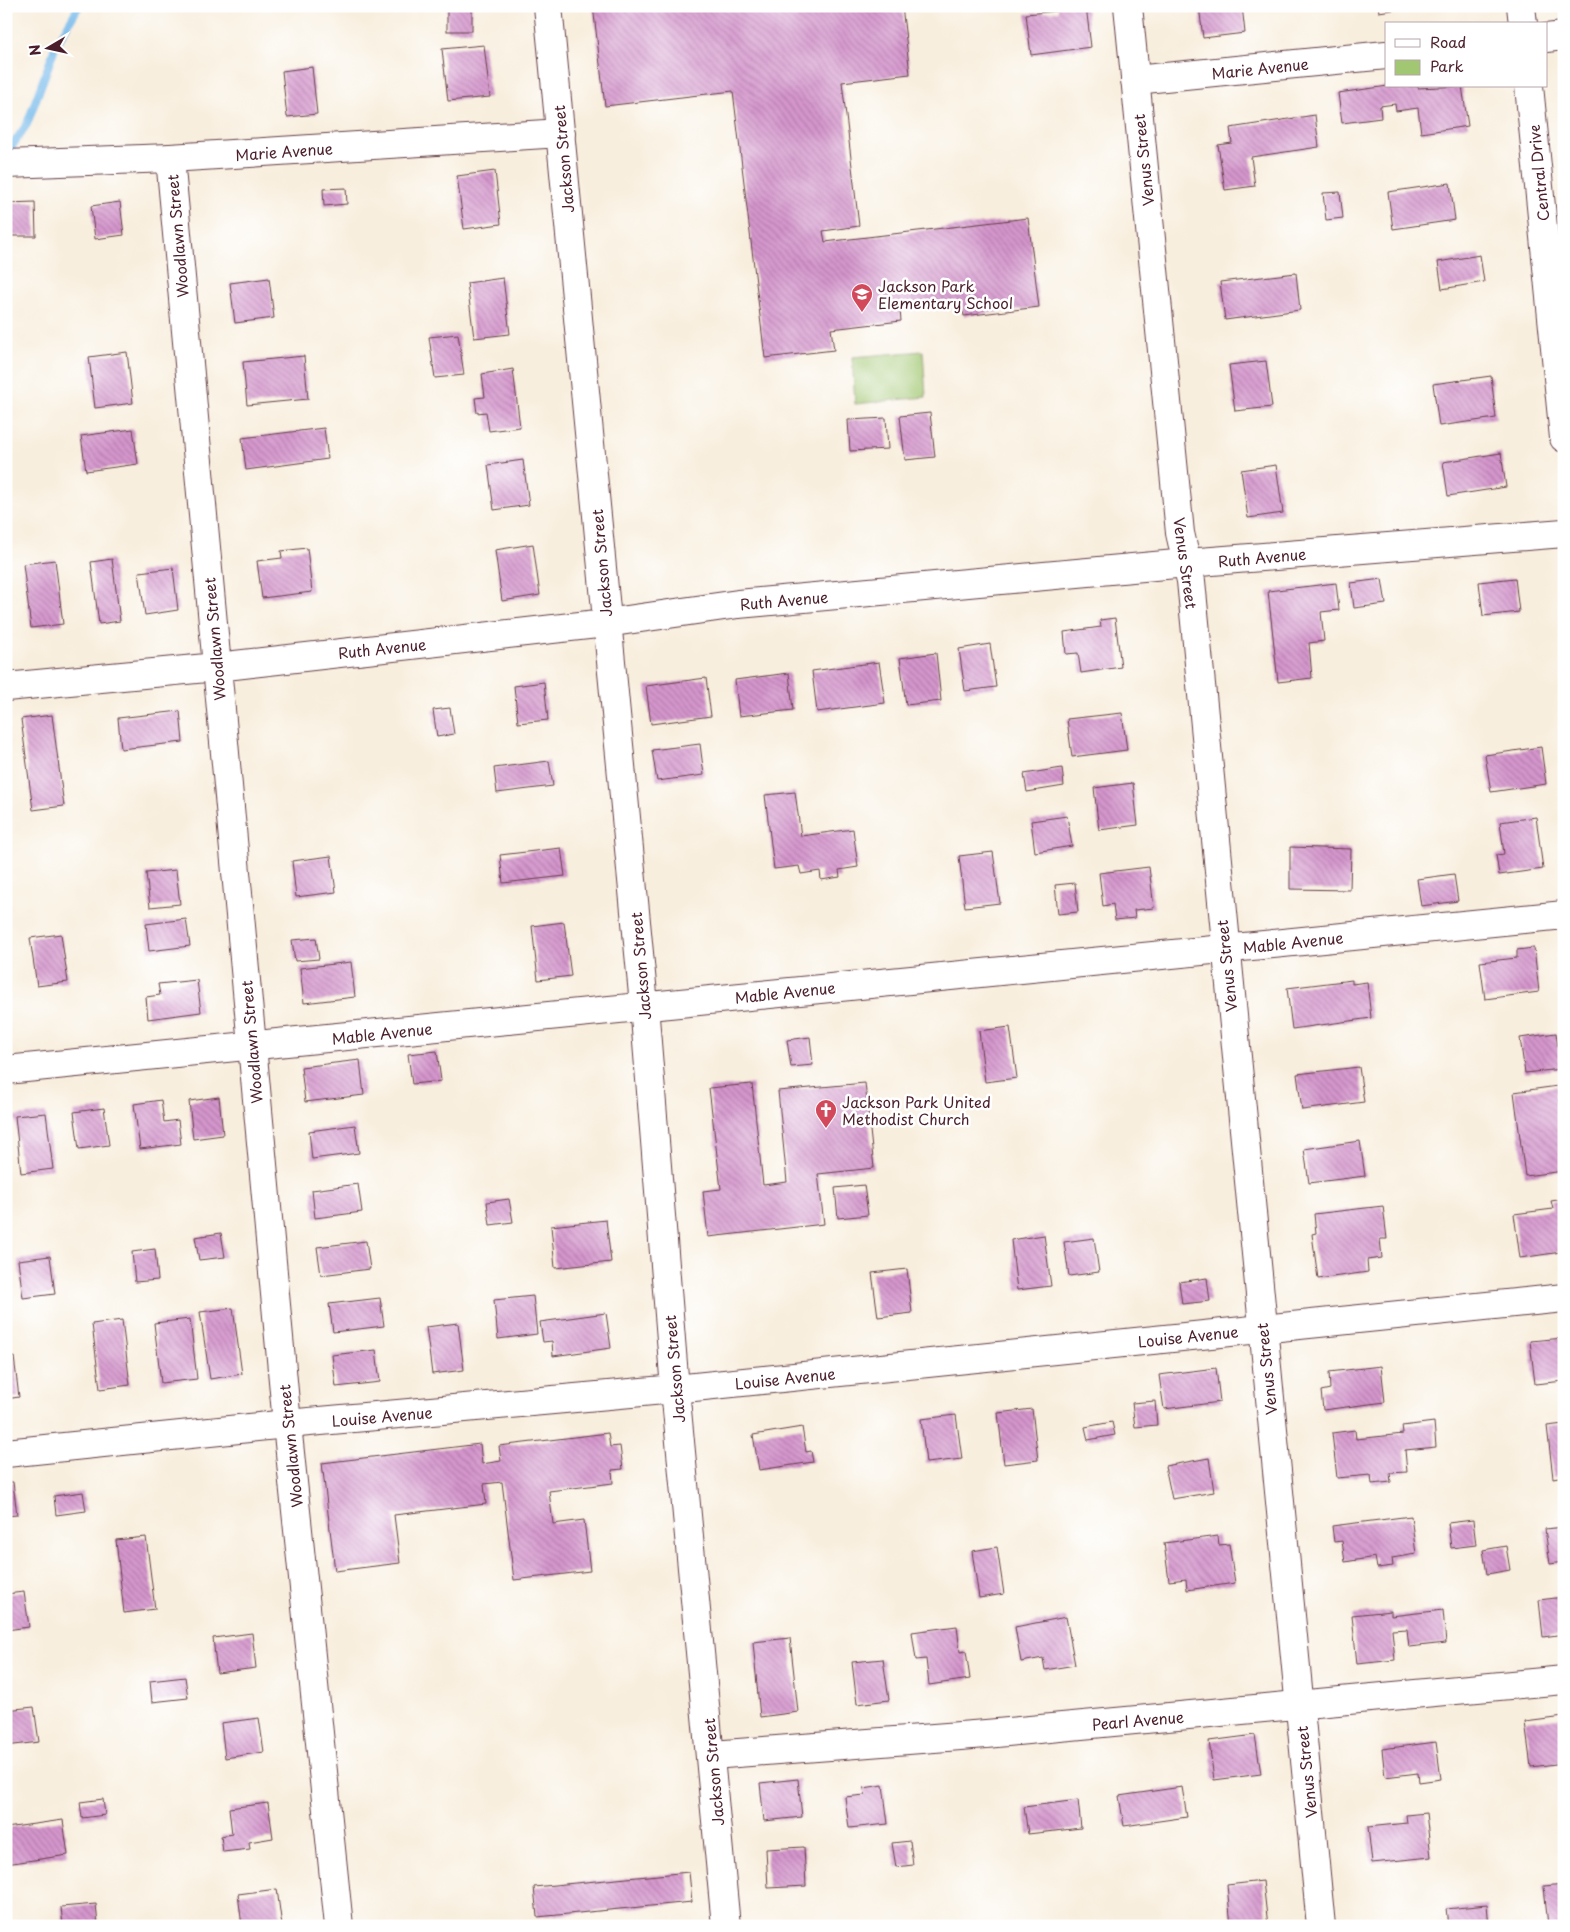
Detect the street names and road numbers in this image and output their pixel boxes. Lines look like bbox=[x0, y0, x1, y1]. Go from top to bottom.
street label: Marie Avenue bbox=[1210, 51, 1310, 85]
street label: Jackson Street bbox=[547, 104, 579, 214]
street label: Venus Street bbox=[1127, 113, 1159, 207]
street label: Central Drive bbox=[1522, 124, 1554, 222]
street label: Marie Avenue bbox=[235, 136, 333, 166]
street label: Woodlawn Street bbox=[160, 174, 194, 298]
street label: Jackson Street bbox=[585, 508, 617, 618]
street label: Venus Street bbox=[1168, 516, 1204, 610]
street label: Ruth Avenue bbox=[1217, 542, 1307, 572]
street label: Woodlawn Street bbox=[197, 577, 231, 701]
street label: Ruth Avenue bbox=[739, 585, 829, 615]
street label: Ruth Avenue bbox=[337, 632, 427, 664]
street label: Jackson Street bbox=[624, 911, 656, 1021]
street label: Venus Street bbox=[1210, 919, 1242, 1013]
street label: Mable Avenue bbox=[1242, 925, 1344, 959]
street label: Mable Avenue bbox=[734, 975, 836, 1009]
street label: Woodlawn Street bbox=[234, 980, 268, 1104]
street label: Mable Avenue bbox=[331, 1016, 433, 1050]
street label: Jackson Street bbox=[658, 1314, 690, 1424]
street label: Louise Avenue bbox=[1137, 1319, 1239, 1353]
street label: Venus Street bbox=[1250, 1322, 1282, 1416]
street label: Louise Avenue bbox=[734, 1361, 836, 1395]
street label: Woodlawn Street bbox=[272, 1383, 308, 1509]
street label: Louise Avenue bbox=[331, 1400, 433, 1432]
street label: Pearl Avenue bbox=[1091, 1705, 1185, 1735]
street label: Jackson Street bbox=[697, 1717, 729, 1827]
street label: Venus Street bbox=[1290, 1725, 1322, 1819]

